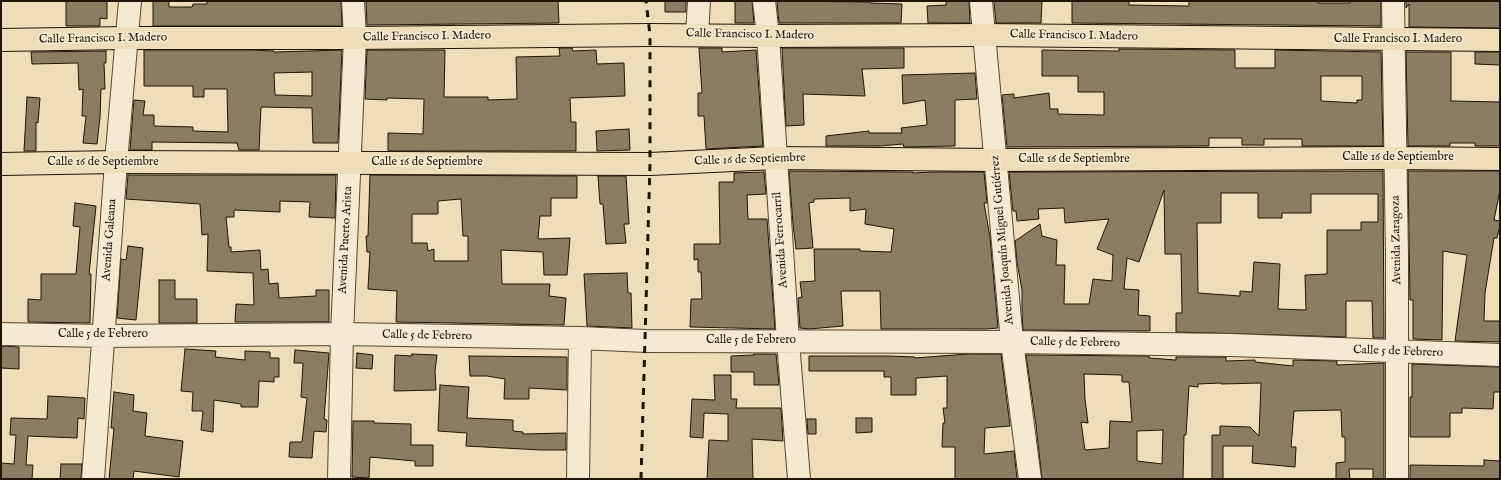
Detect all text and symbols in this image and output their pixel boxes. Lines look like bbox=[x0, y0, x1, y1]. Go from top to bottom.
street label: Calle Francisco I. Madero bbox=[686, 27, 814, 43]
street label: Calle Francisco I. Madero bbox=[1010, 28, 1138, 44]
street label: Calle Francisco I. Madero bbox=[363, 29, 491, 45]
street label: Calle Francisco I. Madero bbox=[39, 31, 167, 47]
street label: Calle Francisco I. Madero bbox=[1334, 33, 1462, 47]
street label: Calle 16 de Septiembre bbox=[694, 151, 806, 169]
street label: Calle 16 de Septiembre bbox=[1342, 151, 1454, 165]
street label: Calle 16 de Septiembre bbox=[1018, 153, 1130, 167]
street label: Avenida Joaquín Miguel Gutiérrez bbox=[988, 155, 1018, 325]
street label: Calle 16 de Septiembre bbox=[47, 156, 159, 170]
street label: Calle 16 de Septiembre bbox=[371, 156, 483, 170]
street label: Avenida Puerto Arista bbox=[336, 186, 356, 294]
street label: Avenida Ferrocarril bbox=[770, 191, 792, 289]
street label: Avenida Zaragoza bbox=[1389, 195, 1405, 285]
street label: Avenida Galeana bbox=[100, 198, 120, 282]
street label: Calle 5 de Febrero bbox=[58, 328, 148, 342]
street label: Calle 5 de Febrero bbox=[382, 328, 472, 344]
street label: Calle 5 de Febrero bbox=[706, 334, 796, 348]
street label: Calle 5 de Febrero bbox=[1030, 335, 1120, 351]
street label: Calle 5 de Febrero bbox=[1353, 343, 1443, 361]

